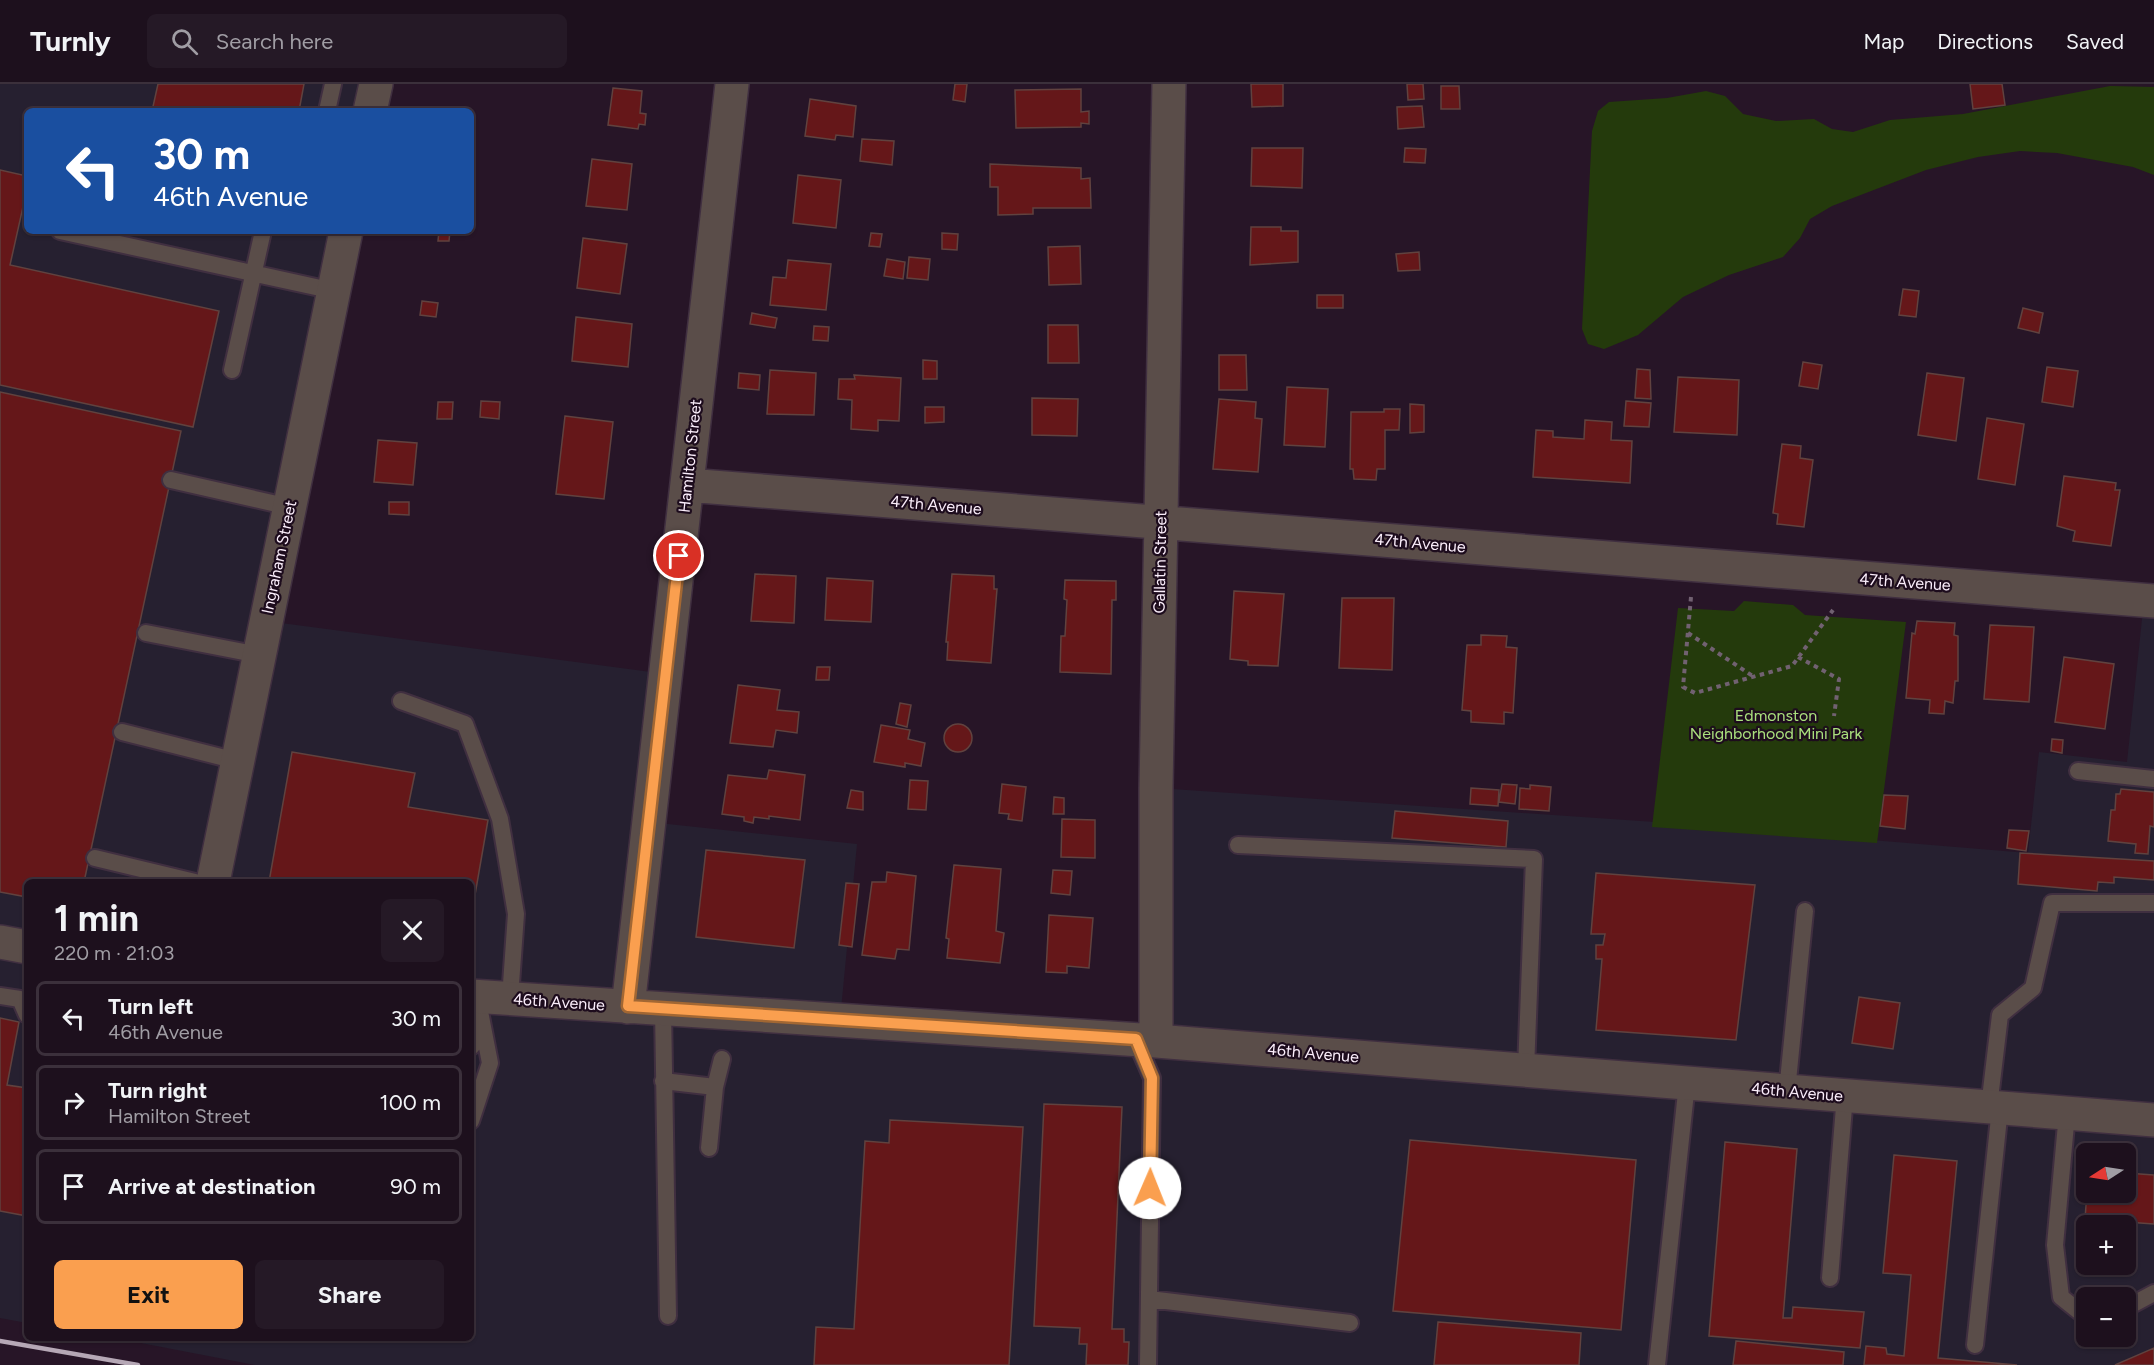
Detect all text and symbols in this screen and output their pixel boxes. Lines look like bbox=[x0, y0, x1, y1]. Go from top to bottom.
search box bbox=[147, 14, 567, 68]
text: Turnly bbox=[30, 24, 111, 58]
icon: search bbox=[168, 25, 201, 58]
text: Search here bbox=[216, 28, 333, 55]
text: Map bbox=[1863, 29, 1904, 54]
text: Directions bbox=[1937, 29, 2033, 54]
text: Saved bbox=[2066, 29, 2124, 54]
text: 30 m bbox=[153, 129, 250, 180]
icon: left bbox=[54, 132, 132, 210]
text: 46th Avenue bbox=[153, 180, 308, 213]
street label: Hamilton Street bbox=[675, 398, 705, 514]
street label: 47th Avenue bbox=[890, 492, 983, 518]
street label: Ingraham Street bbox=[258, 498, 300, 616]
street label: Gallatin Street bbox=[1150, 510, 1170, 614]
pin bbox=[653, 530, 704, 581]
street label: 47th Avenue bbox=[1374, 530, 1467, 556]
icon: arrive bbox=[662, 539, 695, 572]
street label: 47th Avenue bbox=[1859, 569, 1952, 595]
park label: Edmonston Neighborhood Mini Park bbox=[1690, 706, 1862, 743]
text: 1 min bbox=[54, 897, 139, 940]
button: close bbox=[381, 899, 444, 962]
text: 220 m · 21:03 bbox=[54, 941, 174, 965]
street label: 46th Avenue bbox=[512, 989, 606, 1015]
text: Turn left bbox=[108, 993, 194, 1020]
icon: left bbox=[57, 1002, 90, 1035]
text: 30 m bbox=[391, 1005, 441, 1032]
text: 46th Avenue bbox=[108, 1020, 223, 1044]
street label: 46th Avenue bbox=[1266, 1040, 1360, 1066]
text: Turn right bbox=[108, 1077, 207, 1104]
street label: 46th Avenue bbox=[1750, 1079, 1844, 1105]
icon: right bbox=[57, 1086, 90, 1119]
text: 100 m bbox=[380, 1089, 441, 1116]
text: Hamilton Street bbox=[108, 1104, 251, 1128]
north arrow bbox=[2076, 1143, 2136, 1203]
map controls bbox=[2076, 1143, 2136, 1347]
position arrow bbox=[1118, 1156, 1182, 1220]
icon: arrive bbox=[57, 1170, 90, 1203]
text: Arrive at destination bbox=[108, 1173, 316, 1200]
text: 90 m bbox=[390, 1173, 441, 1200]
button: + bbox=[2076, 1215, 2136, 1275]
button: Exit bbox=[54, 1260, 243, 1329]
button: Share bbox=[255, 1260, 444, 1329]
button: − bbox=[2076, 1287, 2136, 1347]

